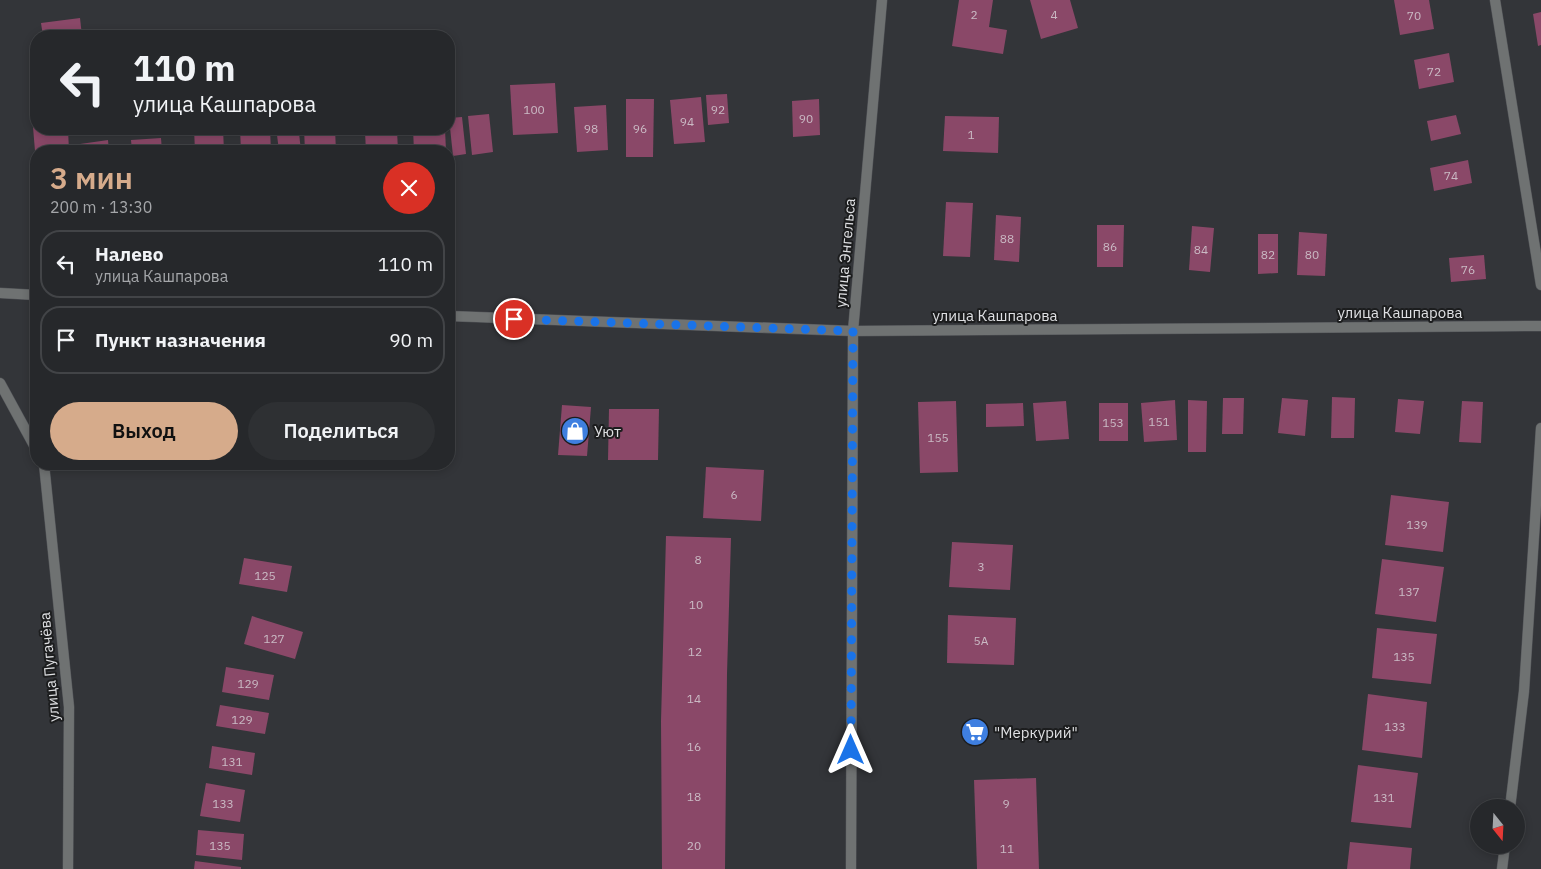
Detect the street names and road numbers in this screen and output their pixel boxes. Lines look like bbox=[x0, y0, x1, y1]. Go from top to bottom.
street label: улица Энгельса bbox=[831, 198, 859, 308]
street label: улица Кашпарова bbox=[1338, 303, 1462, 322]
street label: улица Кашпарова bbox=[933, 306, 1057, 325]
street label: улица Пугачёва bbox=[35, 612, 63, 722]

